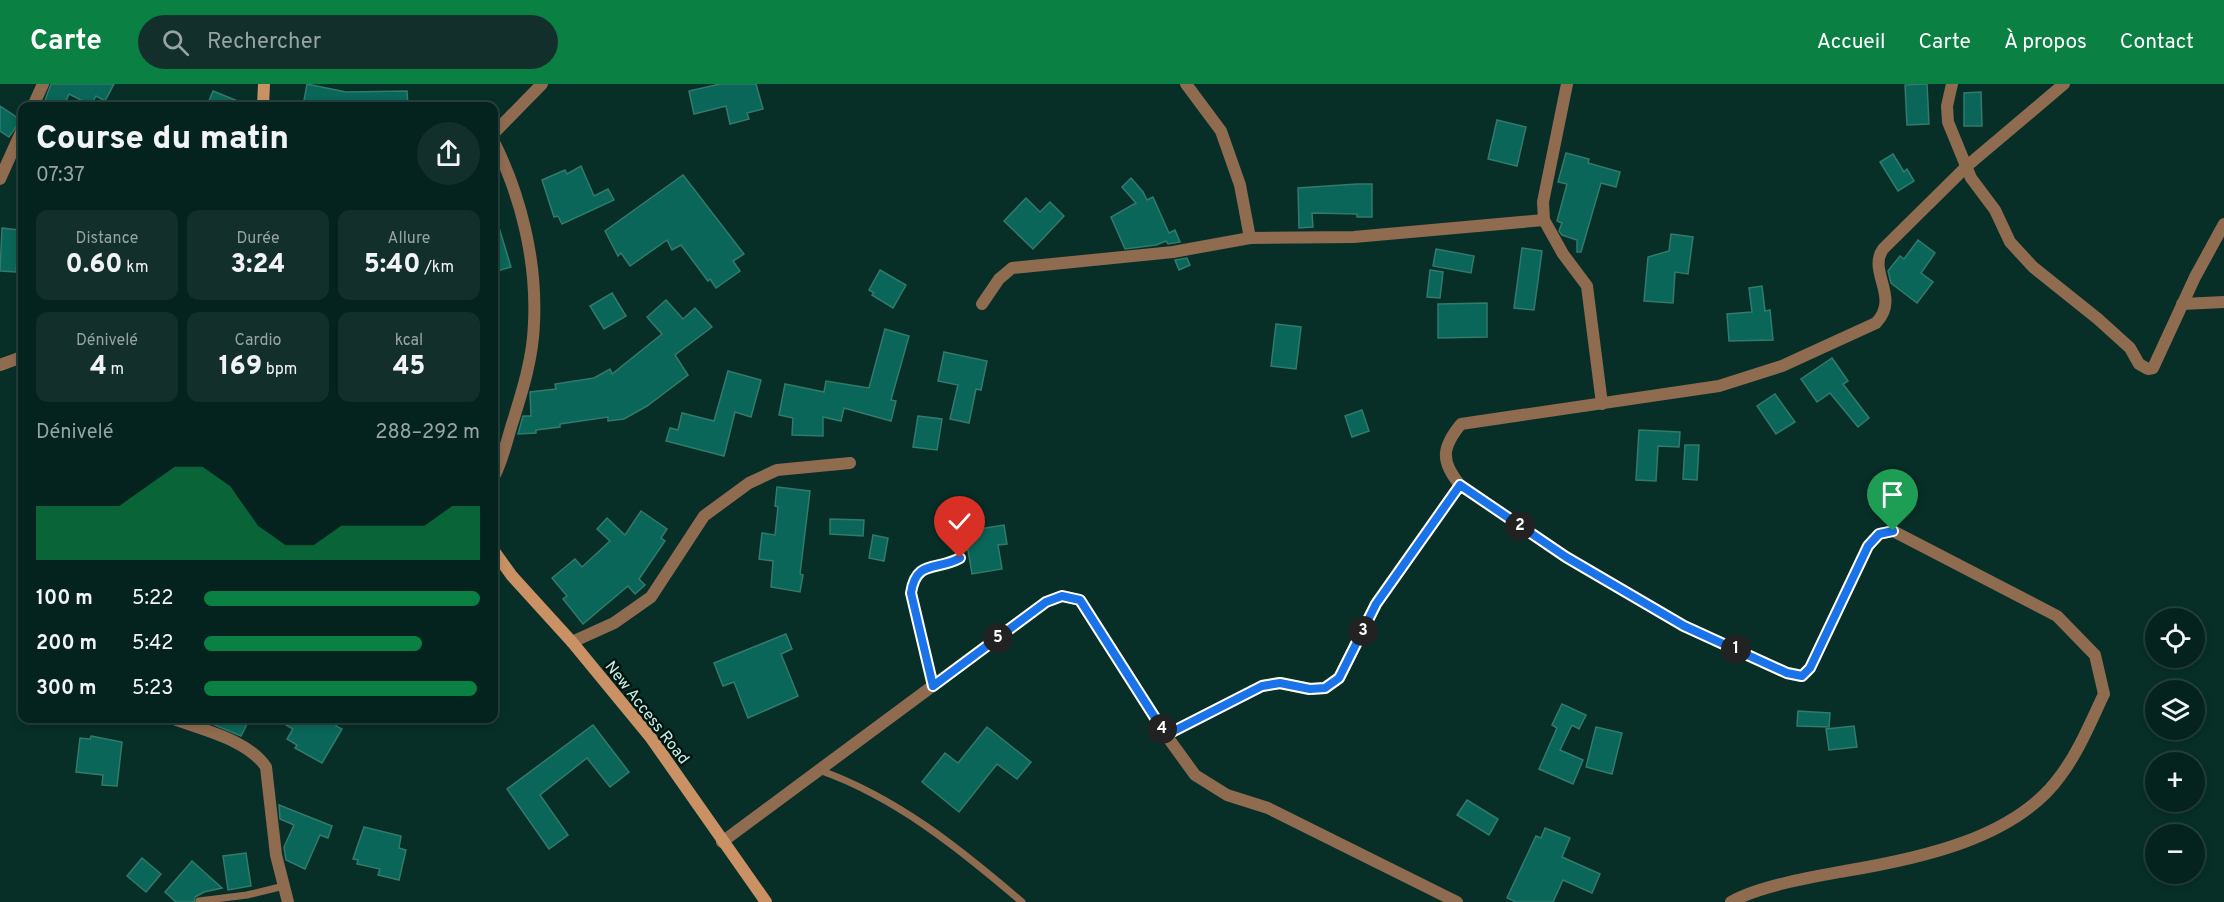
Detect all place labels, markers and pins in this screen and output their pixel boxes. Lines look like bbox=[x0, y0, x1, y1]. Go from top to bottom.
pin bbox=[1867, 469, 1918, 531]
pin bbox=[934, 496, 985, 558]
pin: 2 bbox=[1505, 511, 1535, 541]
pin: 3 bbox=[1348, 616, 1378, 646]
pin: 5 bbox=[983, 623, 1013, 653]
pin: 1 bbox=[1721, 634, 1751, 664]
pin: 4 bbox=[1147, 714, 1177, 744]

